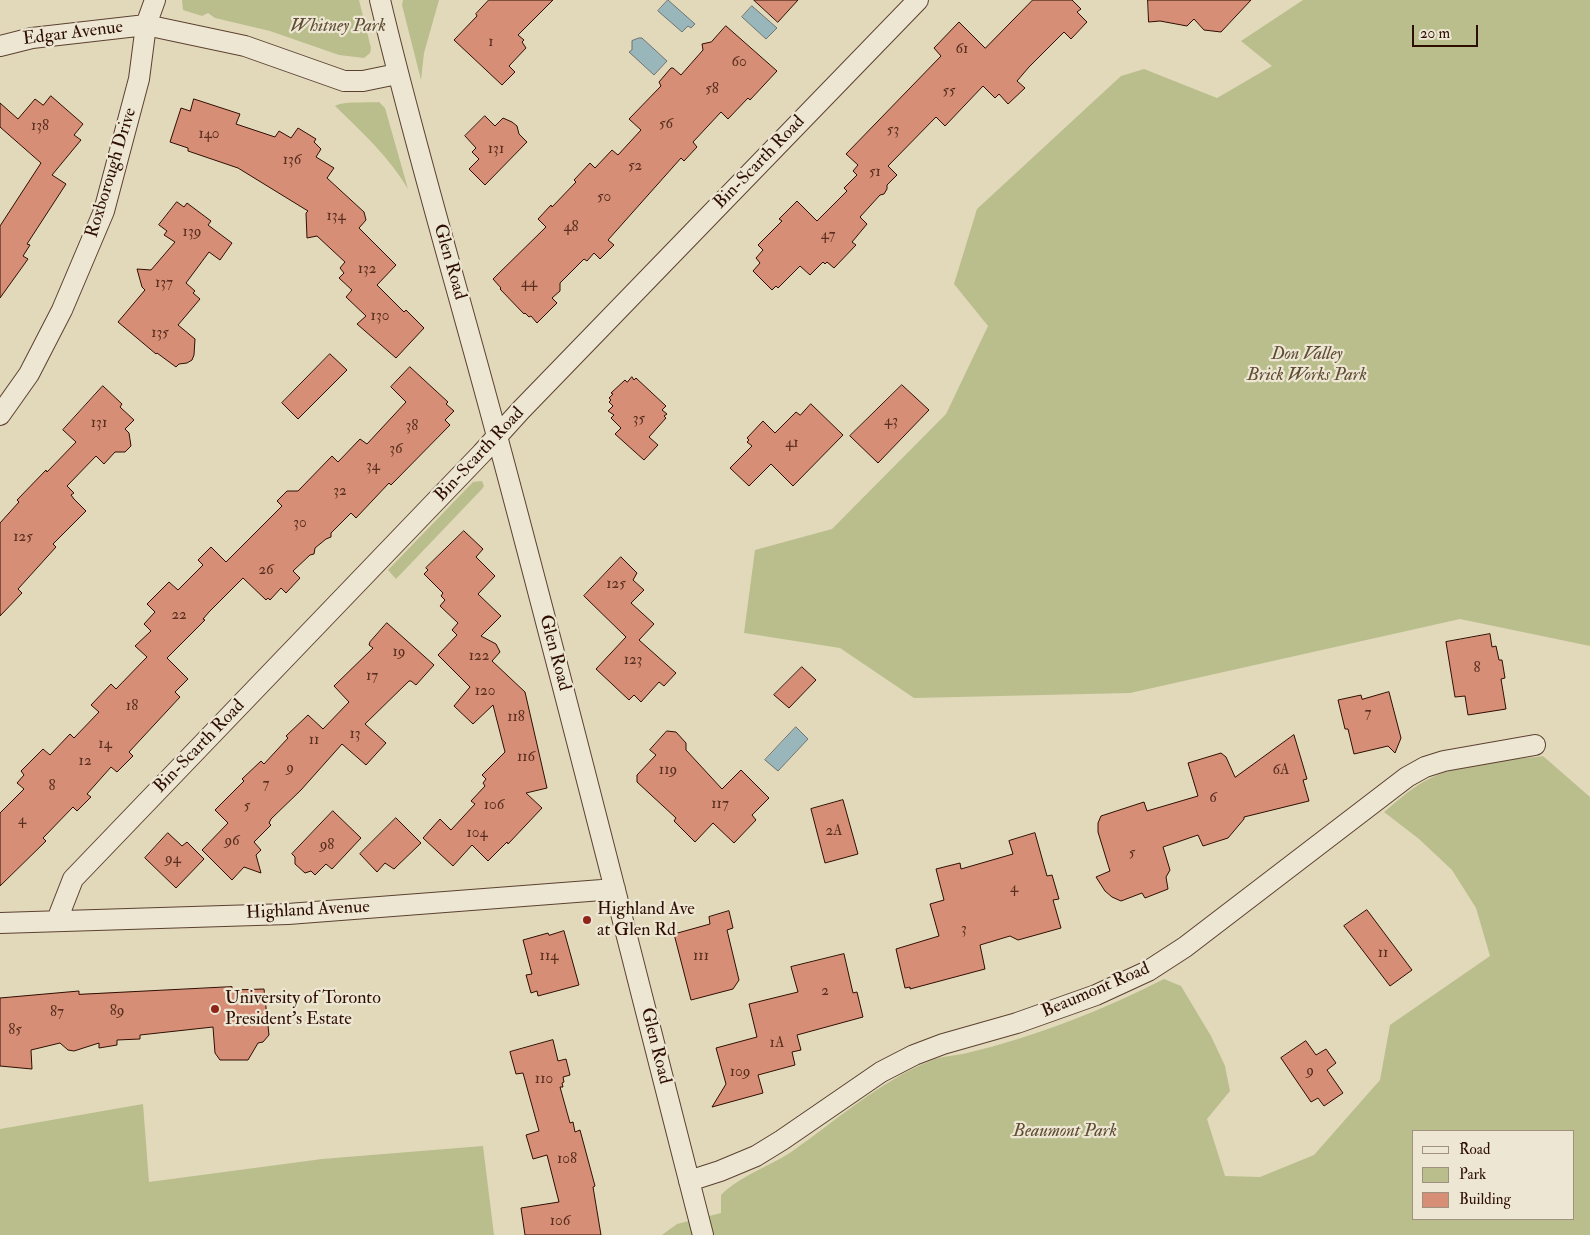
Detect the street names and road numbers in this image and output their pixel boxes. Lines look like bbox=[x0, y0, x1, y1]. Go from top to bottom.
street label: Edgar Avenue bbox=[22, 17, 124, 51]
street label: Roxborough Drive bbox=[82, 105, 142, 241]
street label: Bin-Scarth Road bbox=[710, 112, 810, 214]
street label: Glen Road bbox=[428, 222, 470, 302]
street label: Bin-Scarth Road bbox=[431, 403, 529, 507]
street label: Glen Road bbox=[533, 613, 575, 693]
street label: Bin-Scarth Road bbox=[150, 696, 250, 798]
street label: Highland Avenue bbox=[246, 897, 370, 925]
street label: Beaumont Road bbox=[1039, 959, 1153, 1023]
street label: Glen Road bbox=[635, 1006, 675, 1086]

